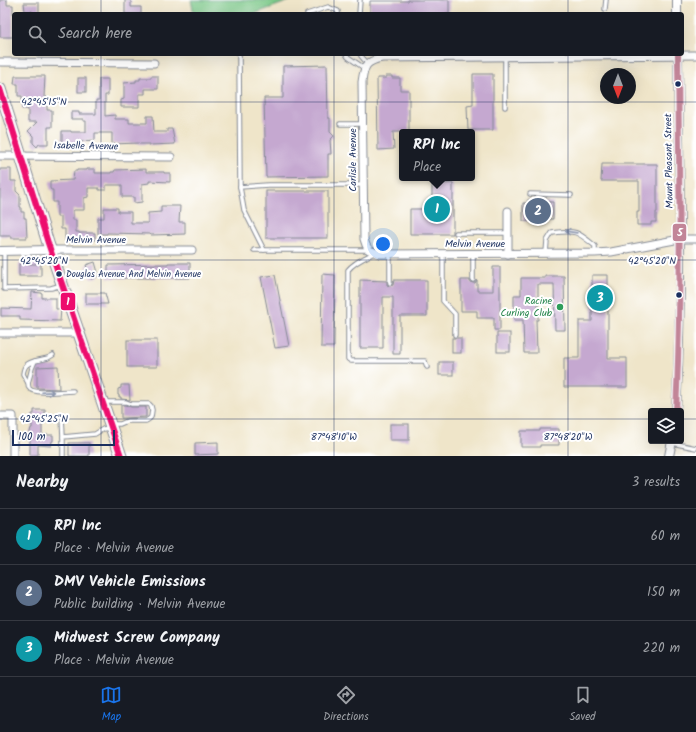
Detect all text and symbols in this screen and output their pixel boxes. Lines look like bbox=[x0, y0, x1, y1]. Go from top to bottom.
search box bbox=[12, 12, 684, 56]
text: Search here bbox=[58, 22, 132, 46]
icon: search bbox=[26, 23, 48, 45]
north arrow bbox=[600, 68, 636, 104]
unlabelled marker bbox=[673, 79, 683, 89]
text: 42°45'15"N bbox=[21, 94, 67, 110]
street label: Mount Pleasant Street bbox=[660, 113, 678, 209]
street label: Carlisle Avenue bbox=[345, 128, 361, 192]
popup bbox=[399, 129, 475, 181]
text: RPI Inc bbox=[413, 133, 461, 157]
street label: Isabelle Avenue bbox=[54, 137, 119, 155]
text: Place bbox=[413, 157, 441, 178]
pin: 1 bbox=[424, 194, 450, 224]
pin: 2 bbox=[525, 196, 551, 226]
line badge: 5 bbox=[672, 223, 687, 242]
text: 5 bbox=[676, 224, 684, 242]
one-way arrow bbox=[565, 228, 578, 236]
street label: Melvin Avenue bbox=[66, 232, 127, 248]
your location bbox=[373, 234, 393, 254]
street label: Melvin Avenue bbox=[445, 236, 506, 252]
text: 42°45'20"N bbox=[20, 253, 68, 269]
text: 42°45'20"N bbox=[628, 253, 676, 269]
place label: Douglas Avenue And Melvin Avenue bbox=[66, 267, 201, 282]
marker: Douglas Avenue And Melvin Avenue bbox=[54, 269, 64, 279]
pin: 3 bbox=[587, 283, 613, 313]
unlabelled marker bbox=[674, 290, 684, 300]
line badge: 1 bbox=[60, 292, 76, 311]
text: 1 bbox=[66, 293, 70, 311]
place label: Racine Curling Club bbox=[500, 293, 553, 321]
marker: Racine Curling Club bbox=[555, 302, 565, 312]
one-way arrow bbox=[41, 388, 54, 396]
map controls bbox=[648, 408, 684, 444]
button: layers bbox=[648, 408, 684, 444]
text: 42°45'25"N bbox=[20, 411, 68, 427]
scale bar bbox=[12, 428, 115, 447]
text: 100 m bbox=[18, 428, 46, 446]
text: 87°48'10"W bbox=[311, 429, 357, 445]
text: 87°48'20"W bbox=[544, 429, 593, 445]
text: Nearby bbox=[16, 469, 68, 496]
text: 3 results bbox=[632, 472, 680, 493]
text: RPI Inc bbox=[54, 514, 102, 538]
text: 1 bbox=[27, 526, 31, 547]
text: 60 m bbox=[651, 526, 680, 547]
text: Place · Melvin Avenue bbox=[54, 538, 174, 559]
text: DMV Vehicle Emissions bbox=[54, 570, 206, 594]
text: 2 bbox=[25, 582, 33, 603]
text: 150 m bbox=[647, 582, 680, 603]
text: Public building · Melvin Avenue bbox=[54, 594, 225, 615]
text: Midwest Screw Company bbox=[54, 626, 220, 650]
text: 3 bbox=[25, 638, 33, 659]
text: 220 m bbox=[643, 638, 680, 659]
text: Place · Melvin Avenue bbox=[54, 650, 174, 671]
tab: Map bbox=[100, 684, 122, 726]
tab: Directions bbox=[323, 684, 369, 726]
tab: Saved bbox=[570, 684, 596, 726]

